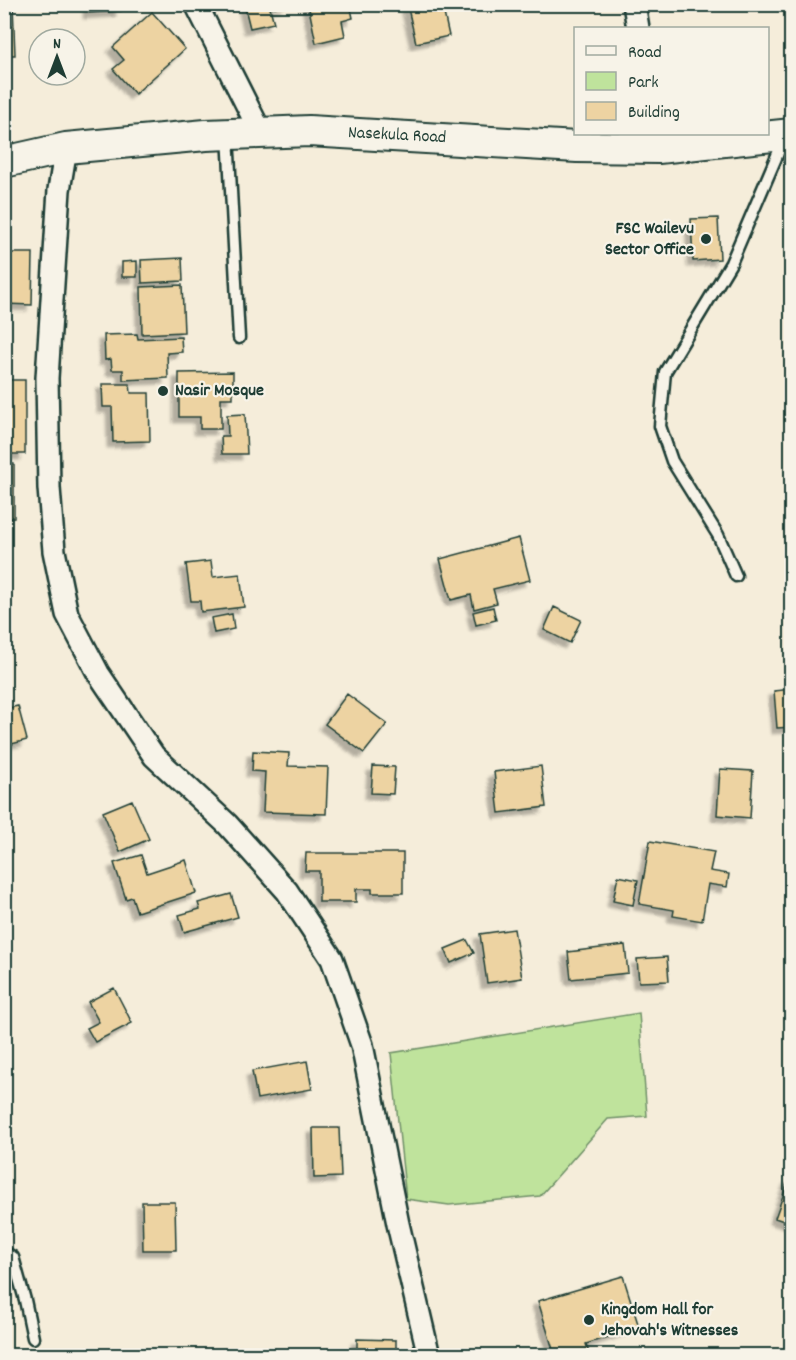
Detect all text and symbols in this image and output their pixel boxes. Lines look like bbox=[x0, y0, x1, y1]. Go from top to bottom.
north arrow bbox=[27, 27, 87, 87]
legend bbox=[574, 27, 769, 135]
text: N bbox=[53, 33, 61, 56]
text: Road bbox=[628, 41, 662, 66]
text: Park bbox=[628, 71, 659, 96]
text: Building bbox=[628, 101, 680, 126]
street label: Nasekula Road bbox=[347, 121, 447, 151]
place label: FSC Wailevu Sector Office bbox=[605, 217, 694, 263]
marker: FSC Wailevu Sector Office bbox=[699, 232, 713, 246]
place label: Nasir Mosque bbox=[175, 379, 264, 404]
marker: Nasir Mosque bbox=[156, 384, 170, 398]
place label: Kingdom Hall for Jehovah's Witnesses bbox=[601, 1298, 739, 1344]
marker: Kingdom Hall for Jehovah's Witnesses bbox=[582, 1313, 596, 1327]

